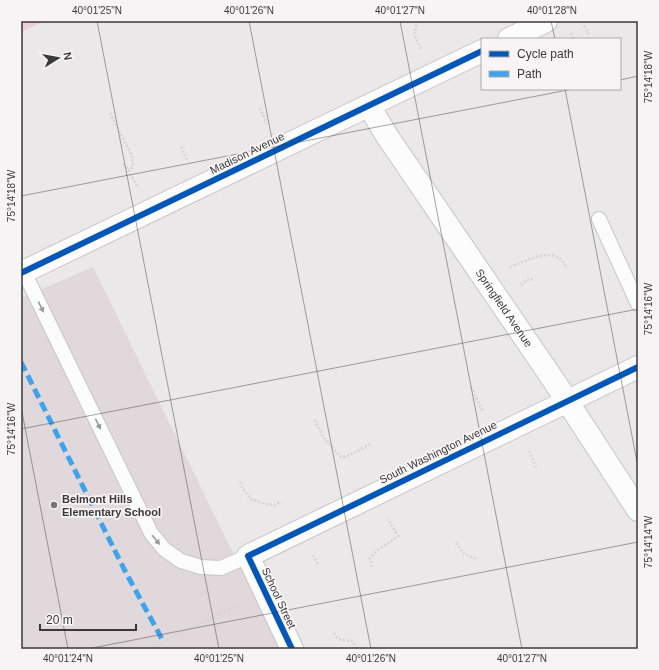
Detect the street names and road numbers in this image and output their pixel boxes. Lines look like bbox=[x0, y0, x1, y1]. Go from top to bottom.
street label: Madison Avenue bbox=[208, 130, 286, 176]
street label: Springfield Avenue bbox=[473, 267, 535, 349]
street label: South Washington Avenue bbox=[377, 418, 499, 486]
street label: School Street bbox=[260, 566, 298, 630]

